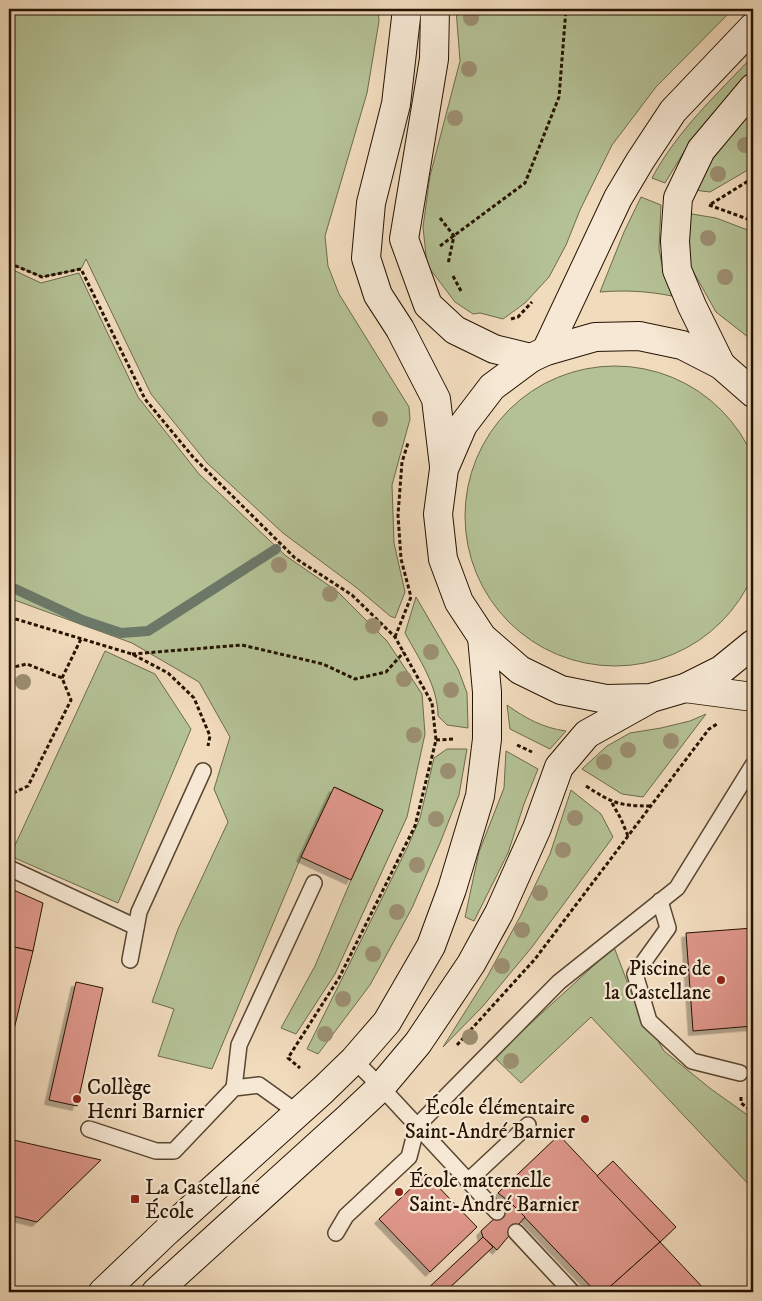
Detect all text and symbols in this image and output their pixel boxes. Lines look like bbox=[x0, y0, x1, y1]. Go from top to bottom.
place label: Piscine de la Castellane bbox=[605, 956, 711, 1006]
marker: Piscine de la Castellane bbox=[715, 974, 727, 986]
place label: Collège Henri Barnier bbox=[87, 1075, 205, 1125]
marker: Collège Henri Barnier bbox=[71, 1093, 83, 1105]
place label: École élémentaire Saint-André Barnier bbox=[405, 1094, 575, 1145]
marker: École élémentaire Saint-André Barnier bbox=[579, 1113, 591, 1125]
place label: École maternelle Saint-André Barnier bbox=[409, 1167, 579, 1218]
place label: La Castellane École bbox=[145, 1175, 260, 1225]
marker: École maternelle Saint-André Barnier bbox=[393, 1186, 405, 1198]
marker: La Castellane École bbox=[129, 1193, 141, 1205]

